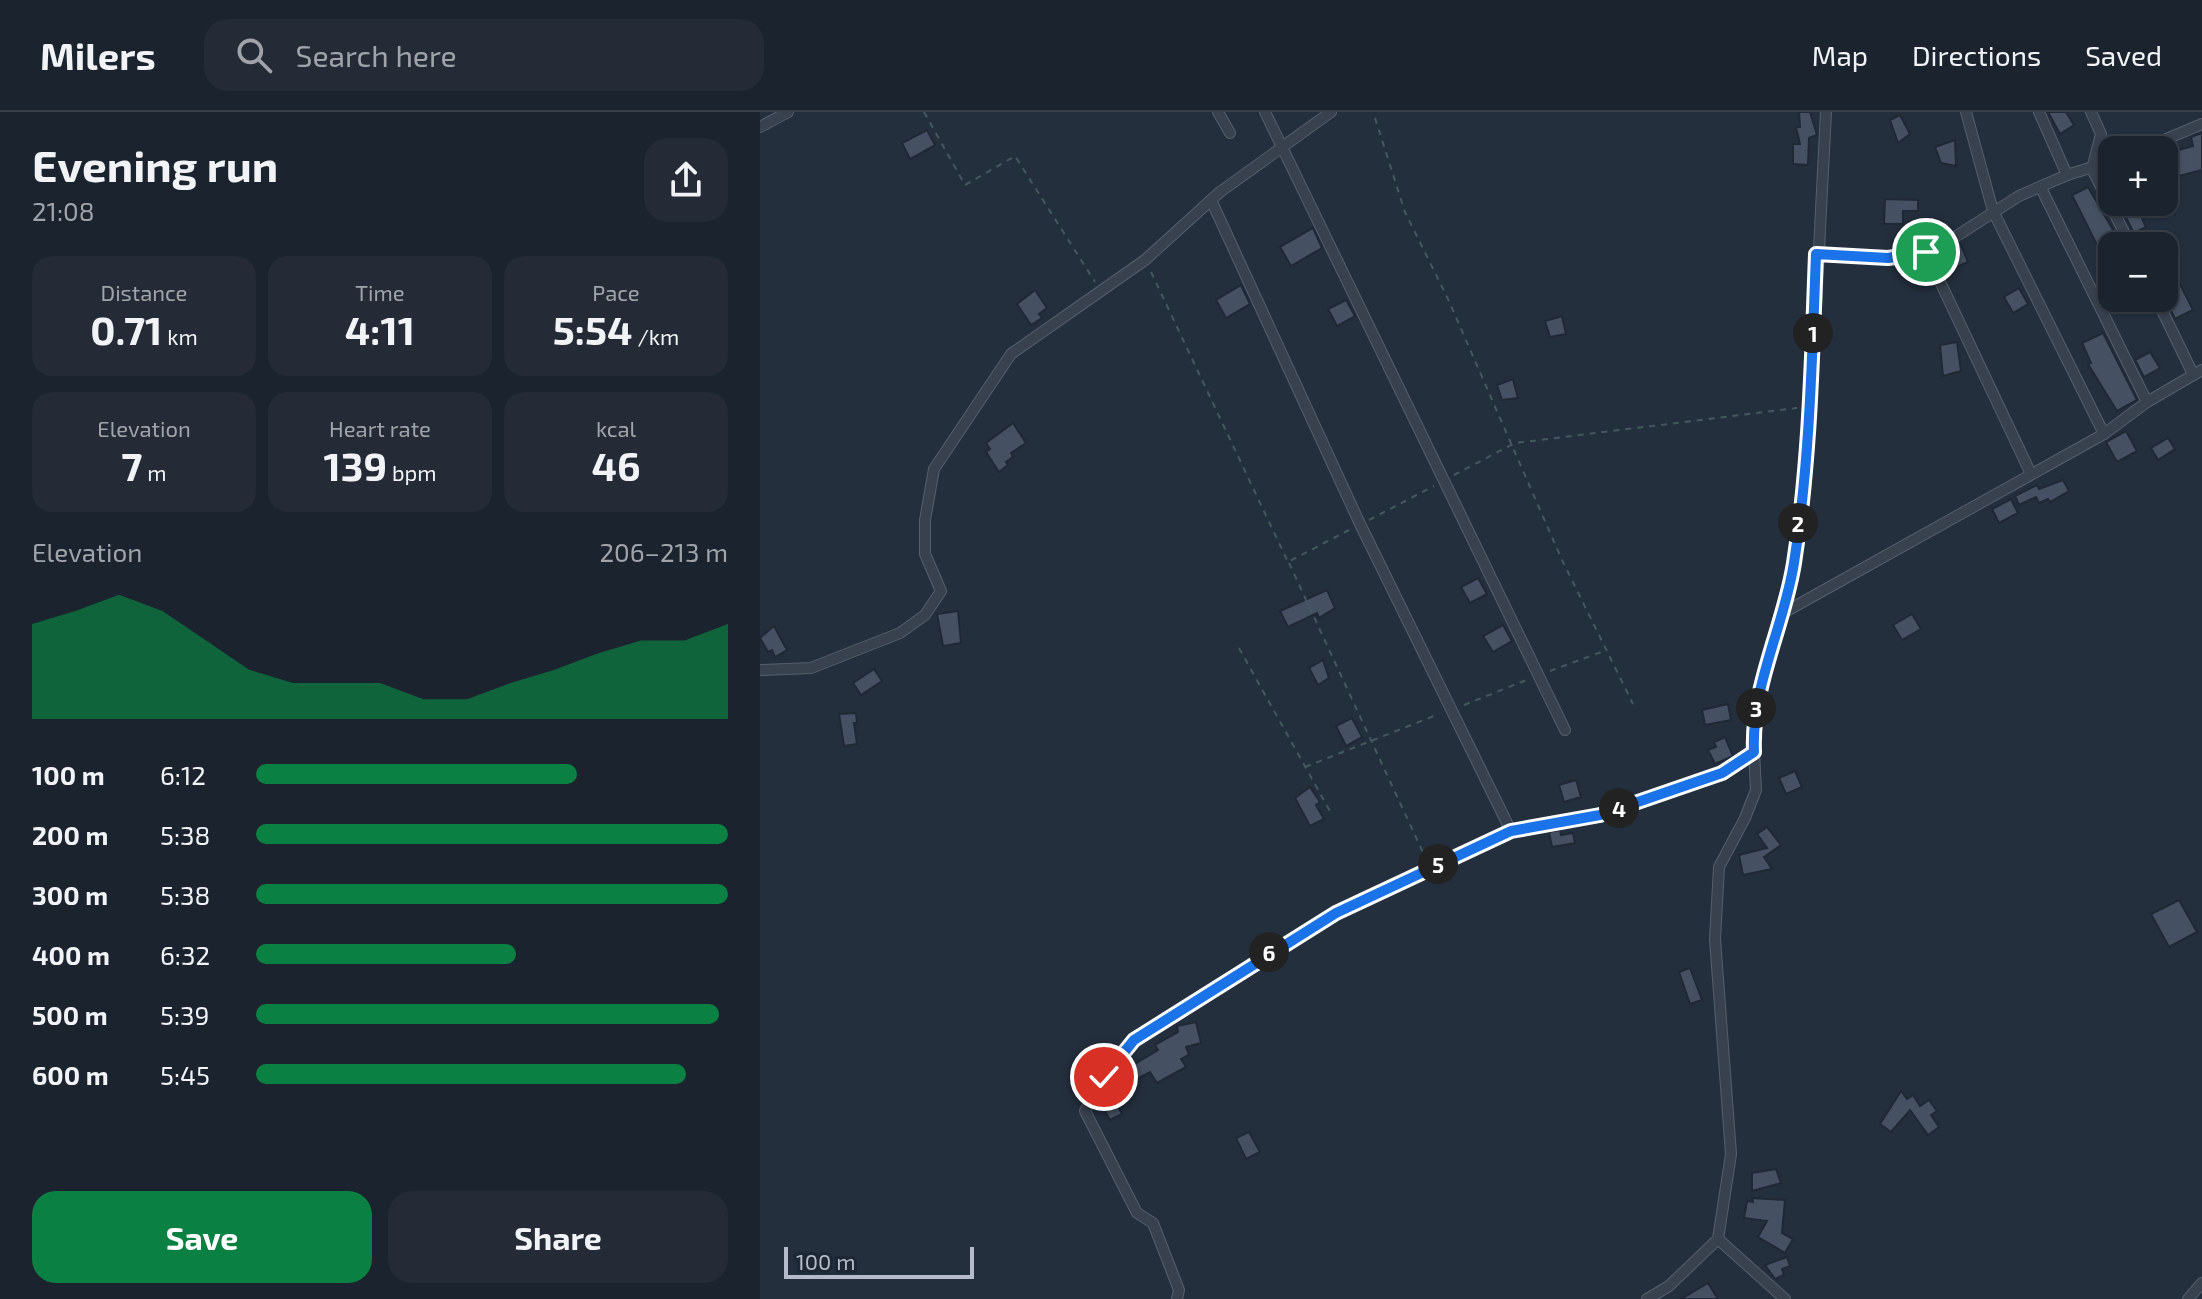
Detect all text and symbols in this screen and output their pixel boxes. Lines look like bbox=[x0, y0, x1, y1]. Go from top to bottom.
search box bbox=[204, 19, 764, 91]
text: Milers bbox=[40, 32, 156, 78]
icon: search bbox=[232, 33, 276, 77]
text: Search here bbox=[296, 37, 457, 73]
text: Map bbox=[1812, 38, 1868, 72]
text: Directions bbox=[1912, 38, 2041, 72]
text: Saved bbox=[2085, 38, 2162, 72]
map controls bbox=[2098, 136, 2178, 312]
button: + bbox=[2098, 136, 2178, 216]
text: Evening run bbox=[32, 138, 278, 191]
button: share bbox=[644, 138, 728, 222]
text: 21:08 bbox=[32, 195, 95, 226]
pin bbox=[1892, 218, 1960, 286]
icon: arrive bbox=[1904, 230, 1948, 274]
button: − bbox=[2098, 232, 2178, 312]
text: Distance bbox=[101, 279, 187, 305]
text: Time bbox=[355, 279, 405, 305]
text: Pace bbox=[592, 279, 640, 305]
text: 0.71 bbox=[90, 305, 162, 353]
text: 4:11 bbox=[345, 305, 415, 353]
text: 5:54 bbox=[553, 305, 633, 353]
pin: 1 bbox=[1793, 313, 1833, 353]
text: 1 bbox=[1808, 320, 1818, 346]
text: km bbox=[162, 323, 198, 349]
text: /km bbox=[633, 323, 679, 349]
text: Elevation bbox=[97, 415, 191, 441]
text: Heart rate bbox=[329, 415, 431, 441]
text: kcal bbox=[596, 415, 636, 441]
text: 7 bbox=[121, 441, 142, 489]
text: 139 bbox=[323, 441, 387, 489]
text: 46 bbox=[591, 441, 641, 489]
text: m bbox=[142, 459, 167, 485]
text: bpm bbox=[387, 459, 437, 485]
pin: 2 bbox=[1778, 503, 1818, 543]
text: 2 bbox=[1792, 510, 1804, 536]
text: Elevation bbox=[32, 536, 142, 567]
text: 206–213 m bbox=[599, 536, 728, 567]
pin: 3 bbox=[1736, 688, 1776, 728]
text: 3 bbox=[1750, 695, 1762, 721]
text: 100 m bbox=[32, 759, 105, 790]
text: 6:12 bbox=[160, 759, 206, 790]
pin: 4 bbox=[1599, 788, 1639, 828]
text: 4 bbox=[1612, 795, 1626, 821]
text: 200 m bbox=[32, 819, 108, 850]
text: 5:38 bbox=[160, 819, 210, 850]
pin: 5 bbox=[1418, 844, 1458, 884]
text: 5 bbox=[1432, 851, 1444, 877]
text: 300 m bbox=[32, 879, 108, 910]
text: 5:38 bbox=[160, 879, 210, 910]
pin: 6 bbox=[1249, 932, 1289, 972]
text: 400 m bbox=[32, 939, 110, 970]
text: 6:32 bbox=[160, 939, 210, 970]
text: 6 bbox=[1263, 939, 1275, 965]
text: 500 m bbox=[32, 999, 108, 1030]
text: 5:39 bbox=[160, 999, 209, 1030]
pin bbox=[1070, 1043, 1138, 1111]
icon: check bbox=[1082, 1055, 1126, 1099]
text: 600 m bbox=[32, 1059, 109, 1090]
text: 5:45 bbox=[160, 1059, 210, 1090]
button: Save bbox=[32, 1191, 372, 1283]
button: Share bbox=[388, 1191, 728, 1283]
scale bar bbox=[784, 1243, 974, 1279]
text: 100 m bbox=[796, 1248, 855, 1274]

